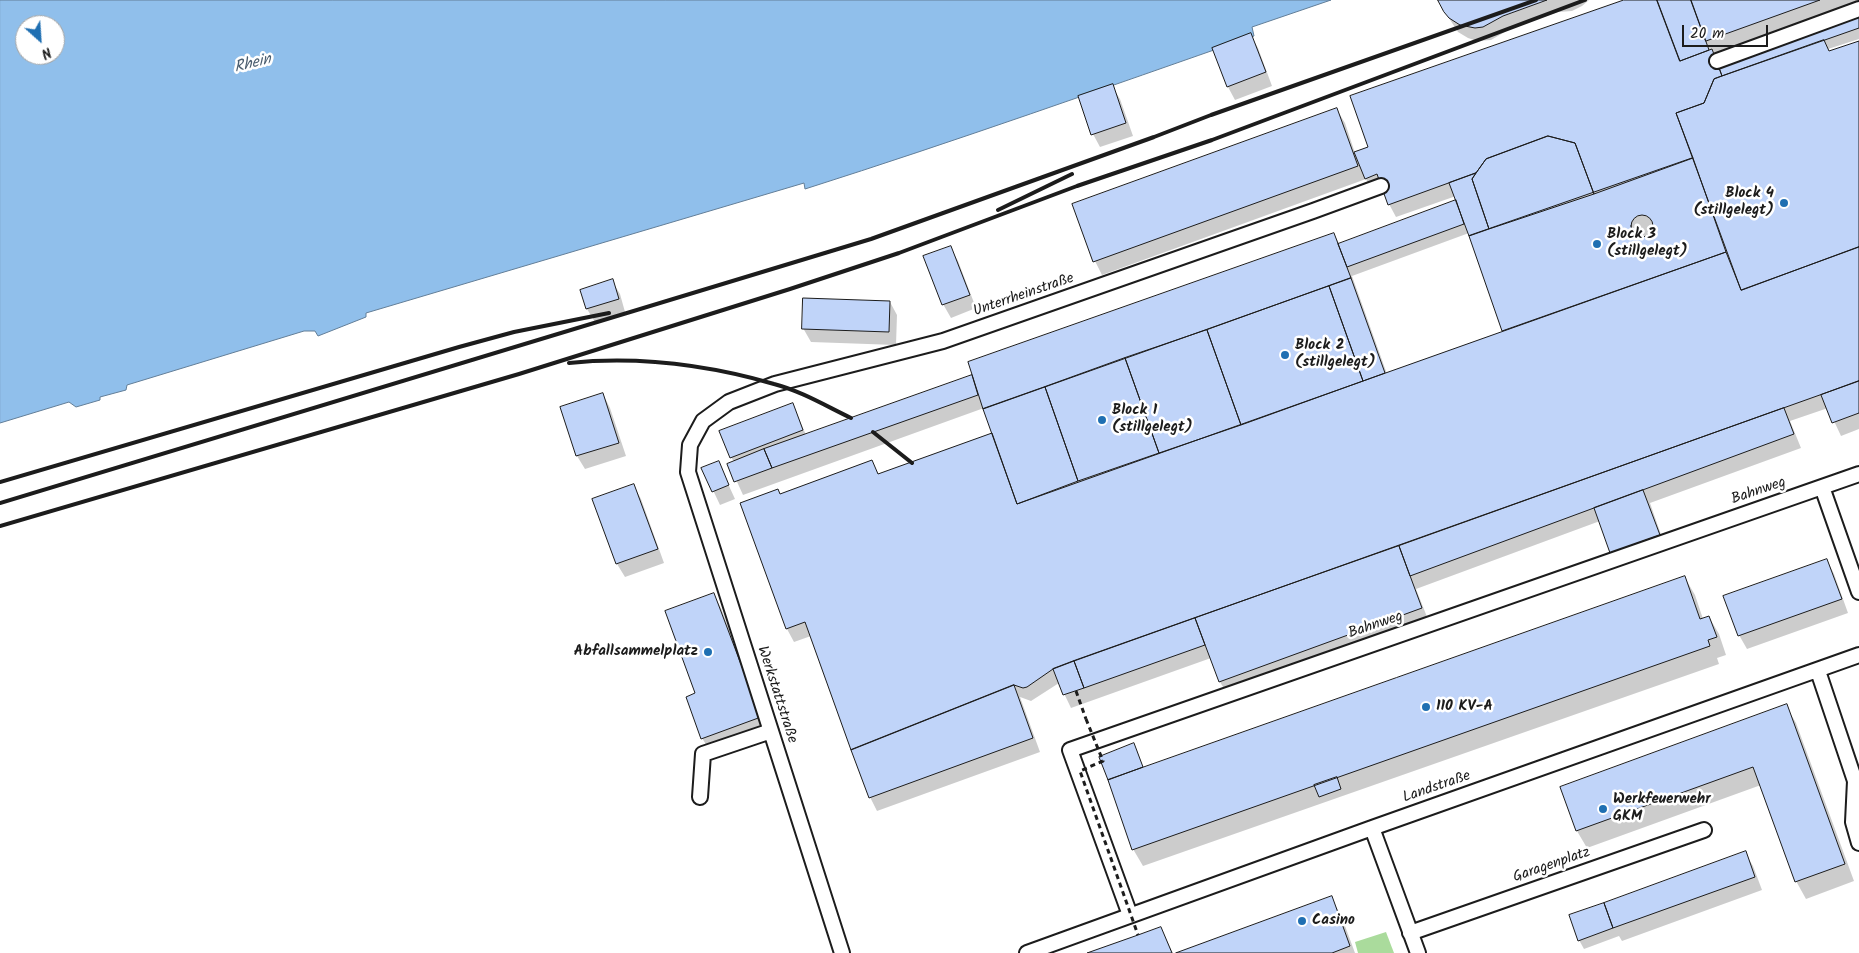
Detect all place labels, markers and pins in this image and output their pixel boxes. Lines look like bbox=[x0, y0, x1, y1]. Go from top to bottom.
place label: Block 4 (stillgelegt) bbox=[1693, 185, 1774, 220]
marker: Block 4 (stillgelegt) bbox=[1778, 197, 1790, 209]
place label: Block 3 (stillgelegt) bbox=[1607, 226, 1688, 261]
marker: Block 3 (stillgelegt) bbox=[1591, 238, 1603, 250]
place label: Block 2 (stillgelegt) bbox=[1295, 337, 1376, 372]
marker: Block 2 (stillgelegt) bbox=[1279, 349, 1291, 361]
place label: Block 1 (stillgelegt) bbox=[1112, 402, 1193, 437]
marker: Block 1 (stillgelegt) bbox=[1096, 414, 1108, 426]
place label: Abfallsammelplatz bbox=[574, 643, 698, 661]
marker: Abfallsammelplatz bbox=[702, 646, 714, 658]
place label: 110 KV-A bbox=[1436, 698, 1493, 716]
marker: 110 KV-A bbox=[1420, 701, 1432, 713]
place label: Werkfeuerwehr GKM bbox=[1613, 791, 1711, 826]
marker: Werkfeuerwehr GKM bbox=[1597, 803, 1609, 815]
place label: Casino bbox=[1312, 912, 1355, 930]
marker: Casino bbox=[1296, 915, 1308, 927]

